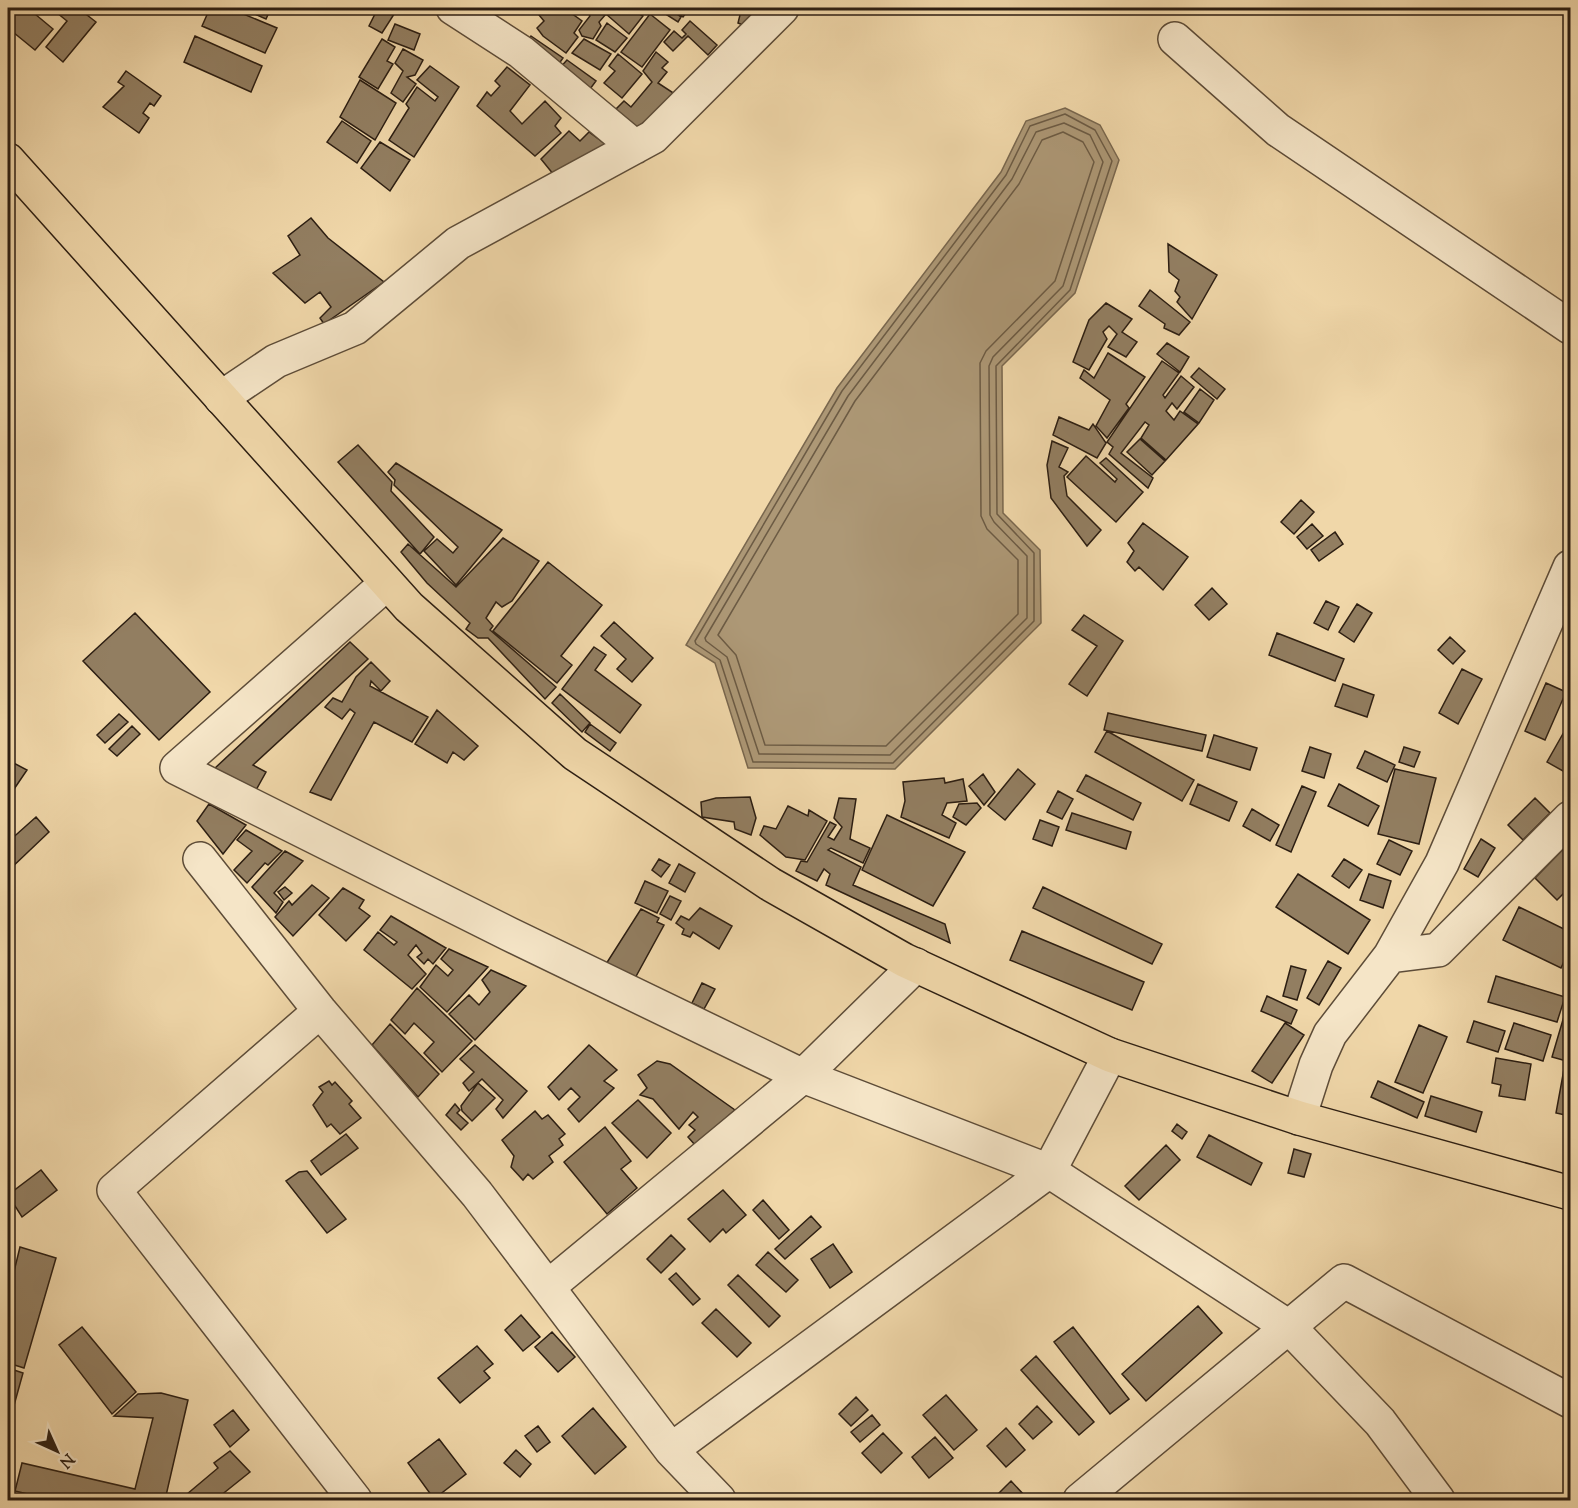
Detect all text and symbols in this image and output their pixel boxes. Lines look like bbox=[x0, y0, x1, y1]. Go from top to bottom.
north arrow bbox=[27, 1421, 87, 1481]
text: N bbox=[53, 1447, 78, 1473]

